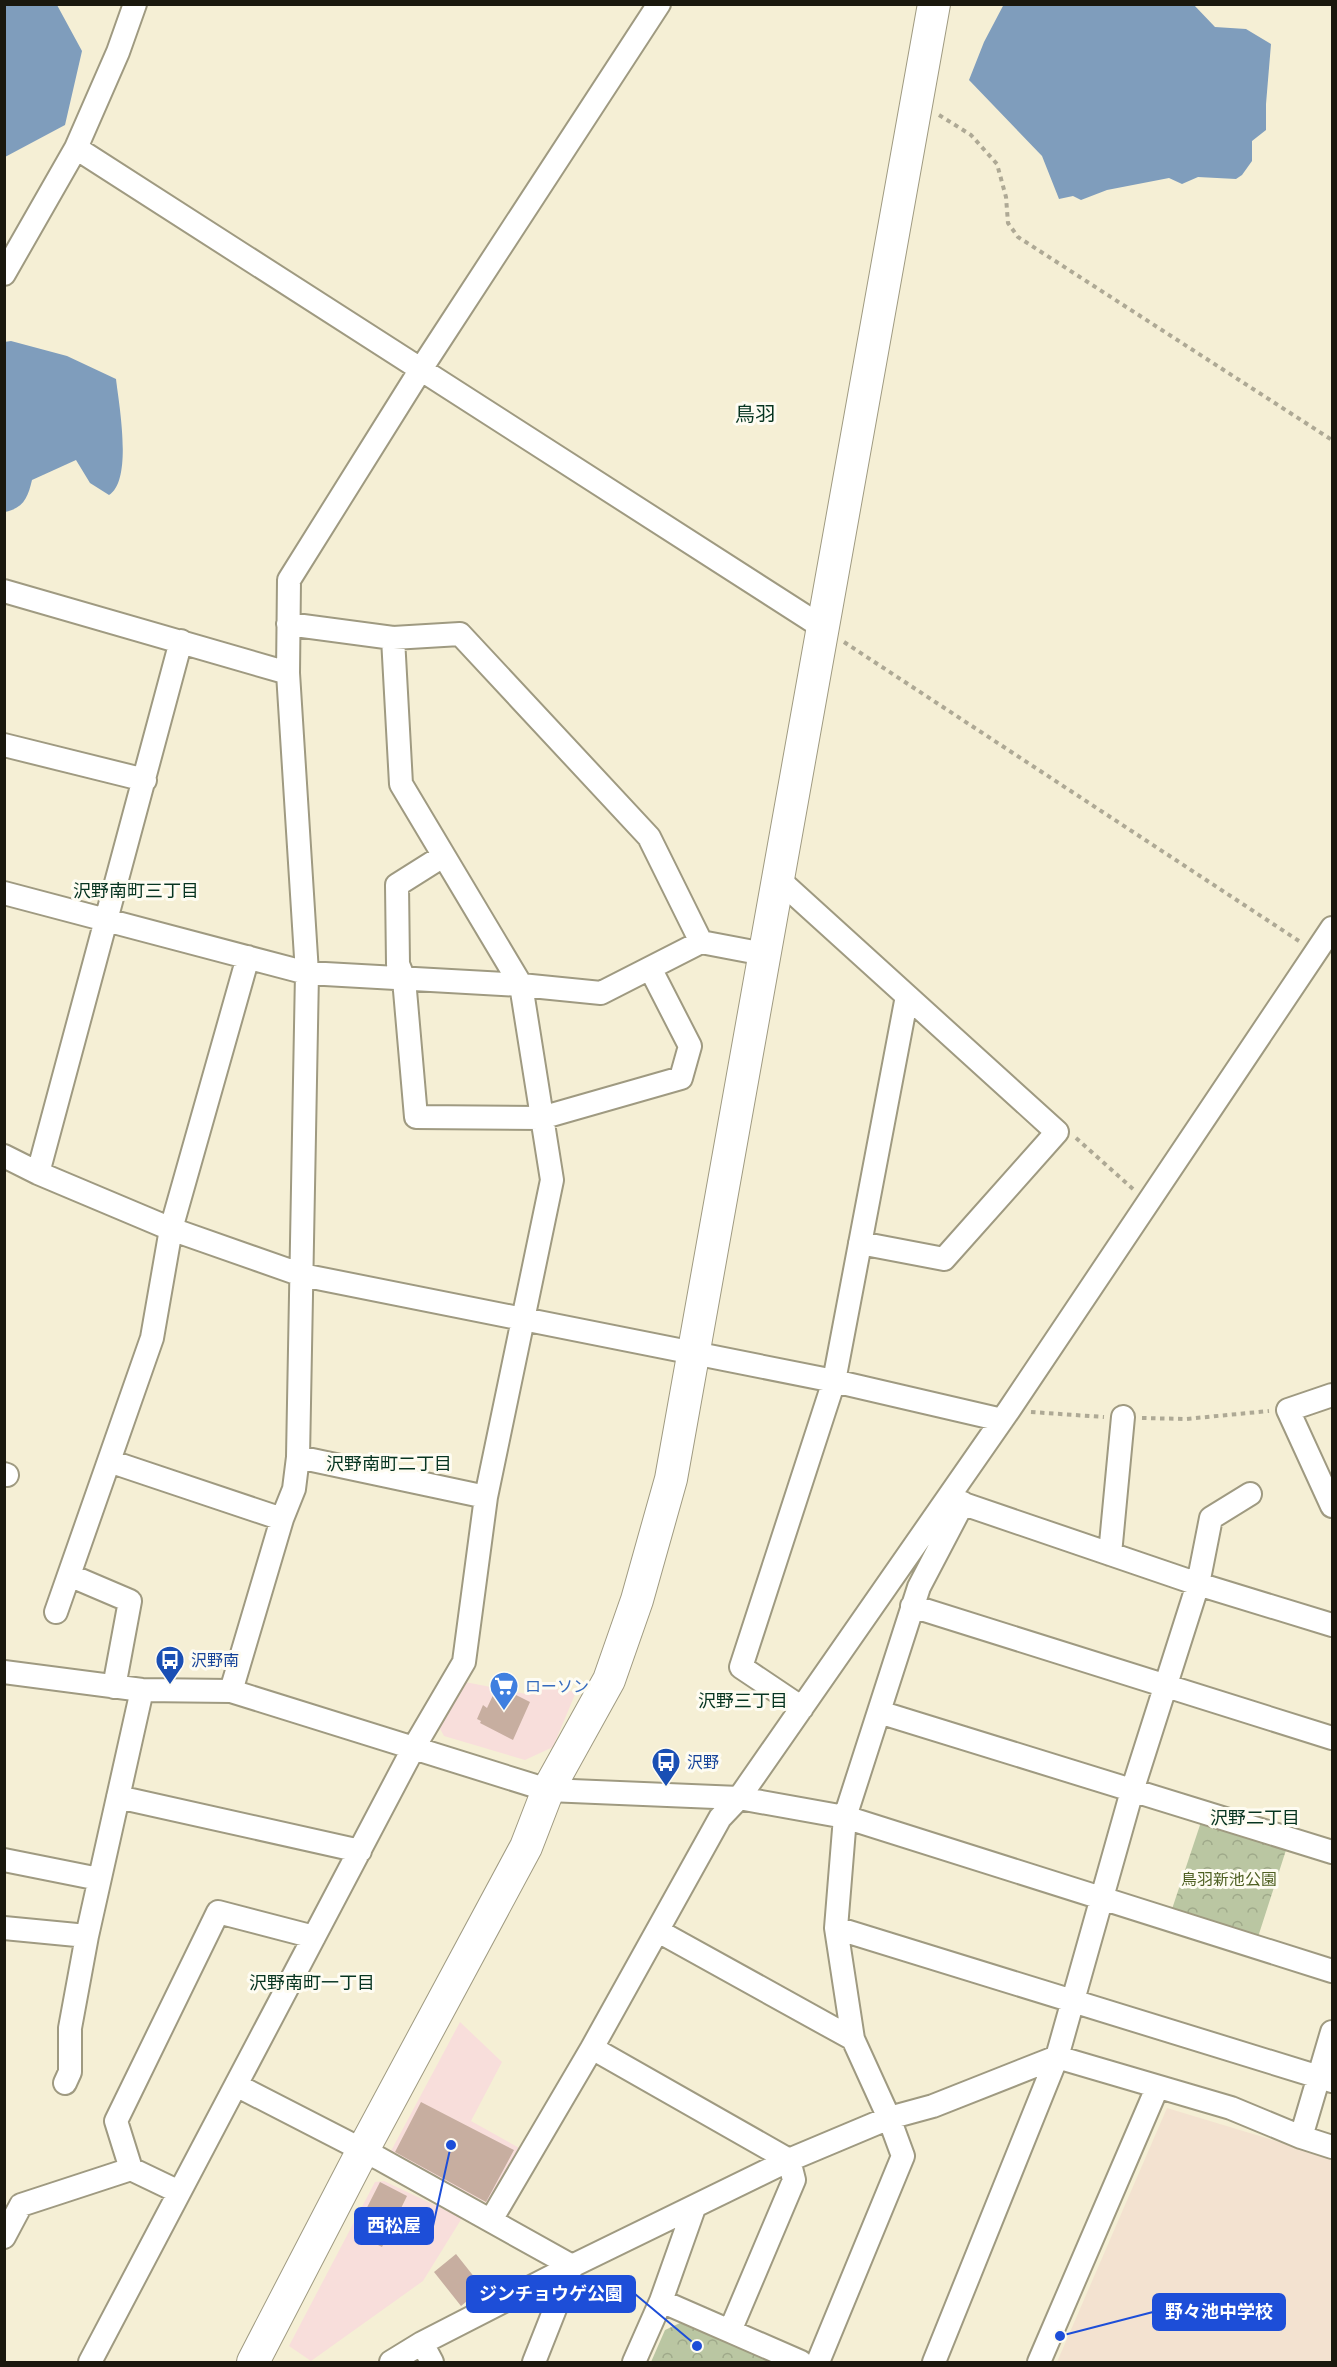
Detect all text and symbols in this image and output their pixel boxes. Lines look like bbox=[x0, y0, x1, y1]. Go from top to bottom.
district label: 鳥羽 bbox=[735, 400, 775, 427]
district label: 沢野南町三丁目 bbox=[73, 878, 199, 903]
district label: 沢野南町二丁目 bbox=[326, 1451, 452, 1476]
bus stop icon: 沢野南 bbox=[154, 1644, 186, 1686]
place label: 沢野南 bbox=[191, 1649, 239, 1671]
supermarket icon: ローソン bbox=[488, 1670, 520, 1712]
place label: ローソン bbox=[525, 1675, 589, 1697]
district label: 沢野三丁目 bbox=[698, 1688, 788, 1713]
bus stop icon: 沢野 bbox=[650, 1746, 682, 1788]
place label: 沢野 bbox=[687, 1751, 719, 1773]
district label: 沢野二丁目 bbox=[1210, 1805, 1300, 1830]
park label: 鳥羽新池公園 bbox=[1181, 1868, 1277, 1890]
district label: 沢野南町一丁目 bbox=[249, 1970, 375, 1995]
callout: 西松屋 bbox=[355, 2208, 433, 2244]
text: 西松屋 bbox=[367, 2213, 421, 2238]
callout: ジンチョウゲ公園 bbox=[467, 2276, 635, 2312]
text: ジンチョウゲ公園 bbox=[479, 2281, 623, 2306]
callout: 野々池中学校 bbox=[1153, 2294, 1285, 2330]
text: 野々池中学校 bbox=[1165, 2299, 1273, 2324]

